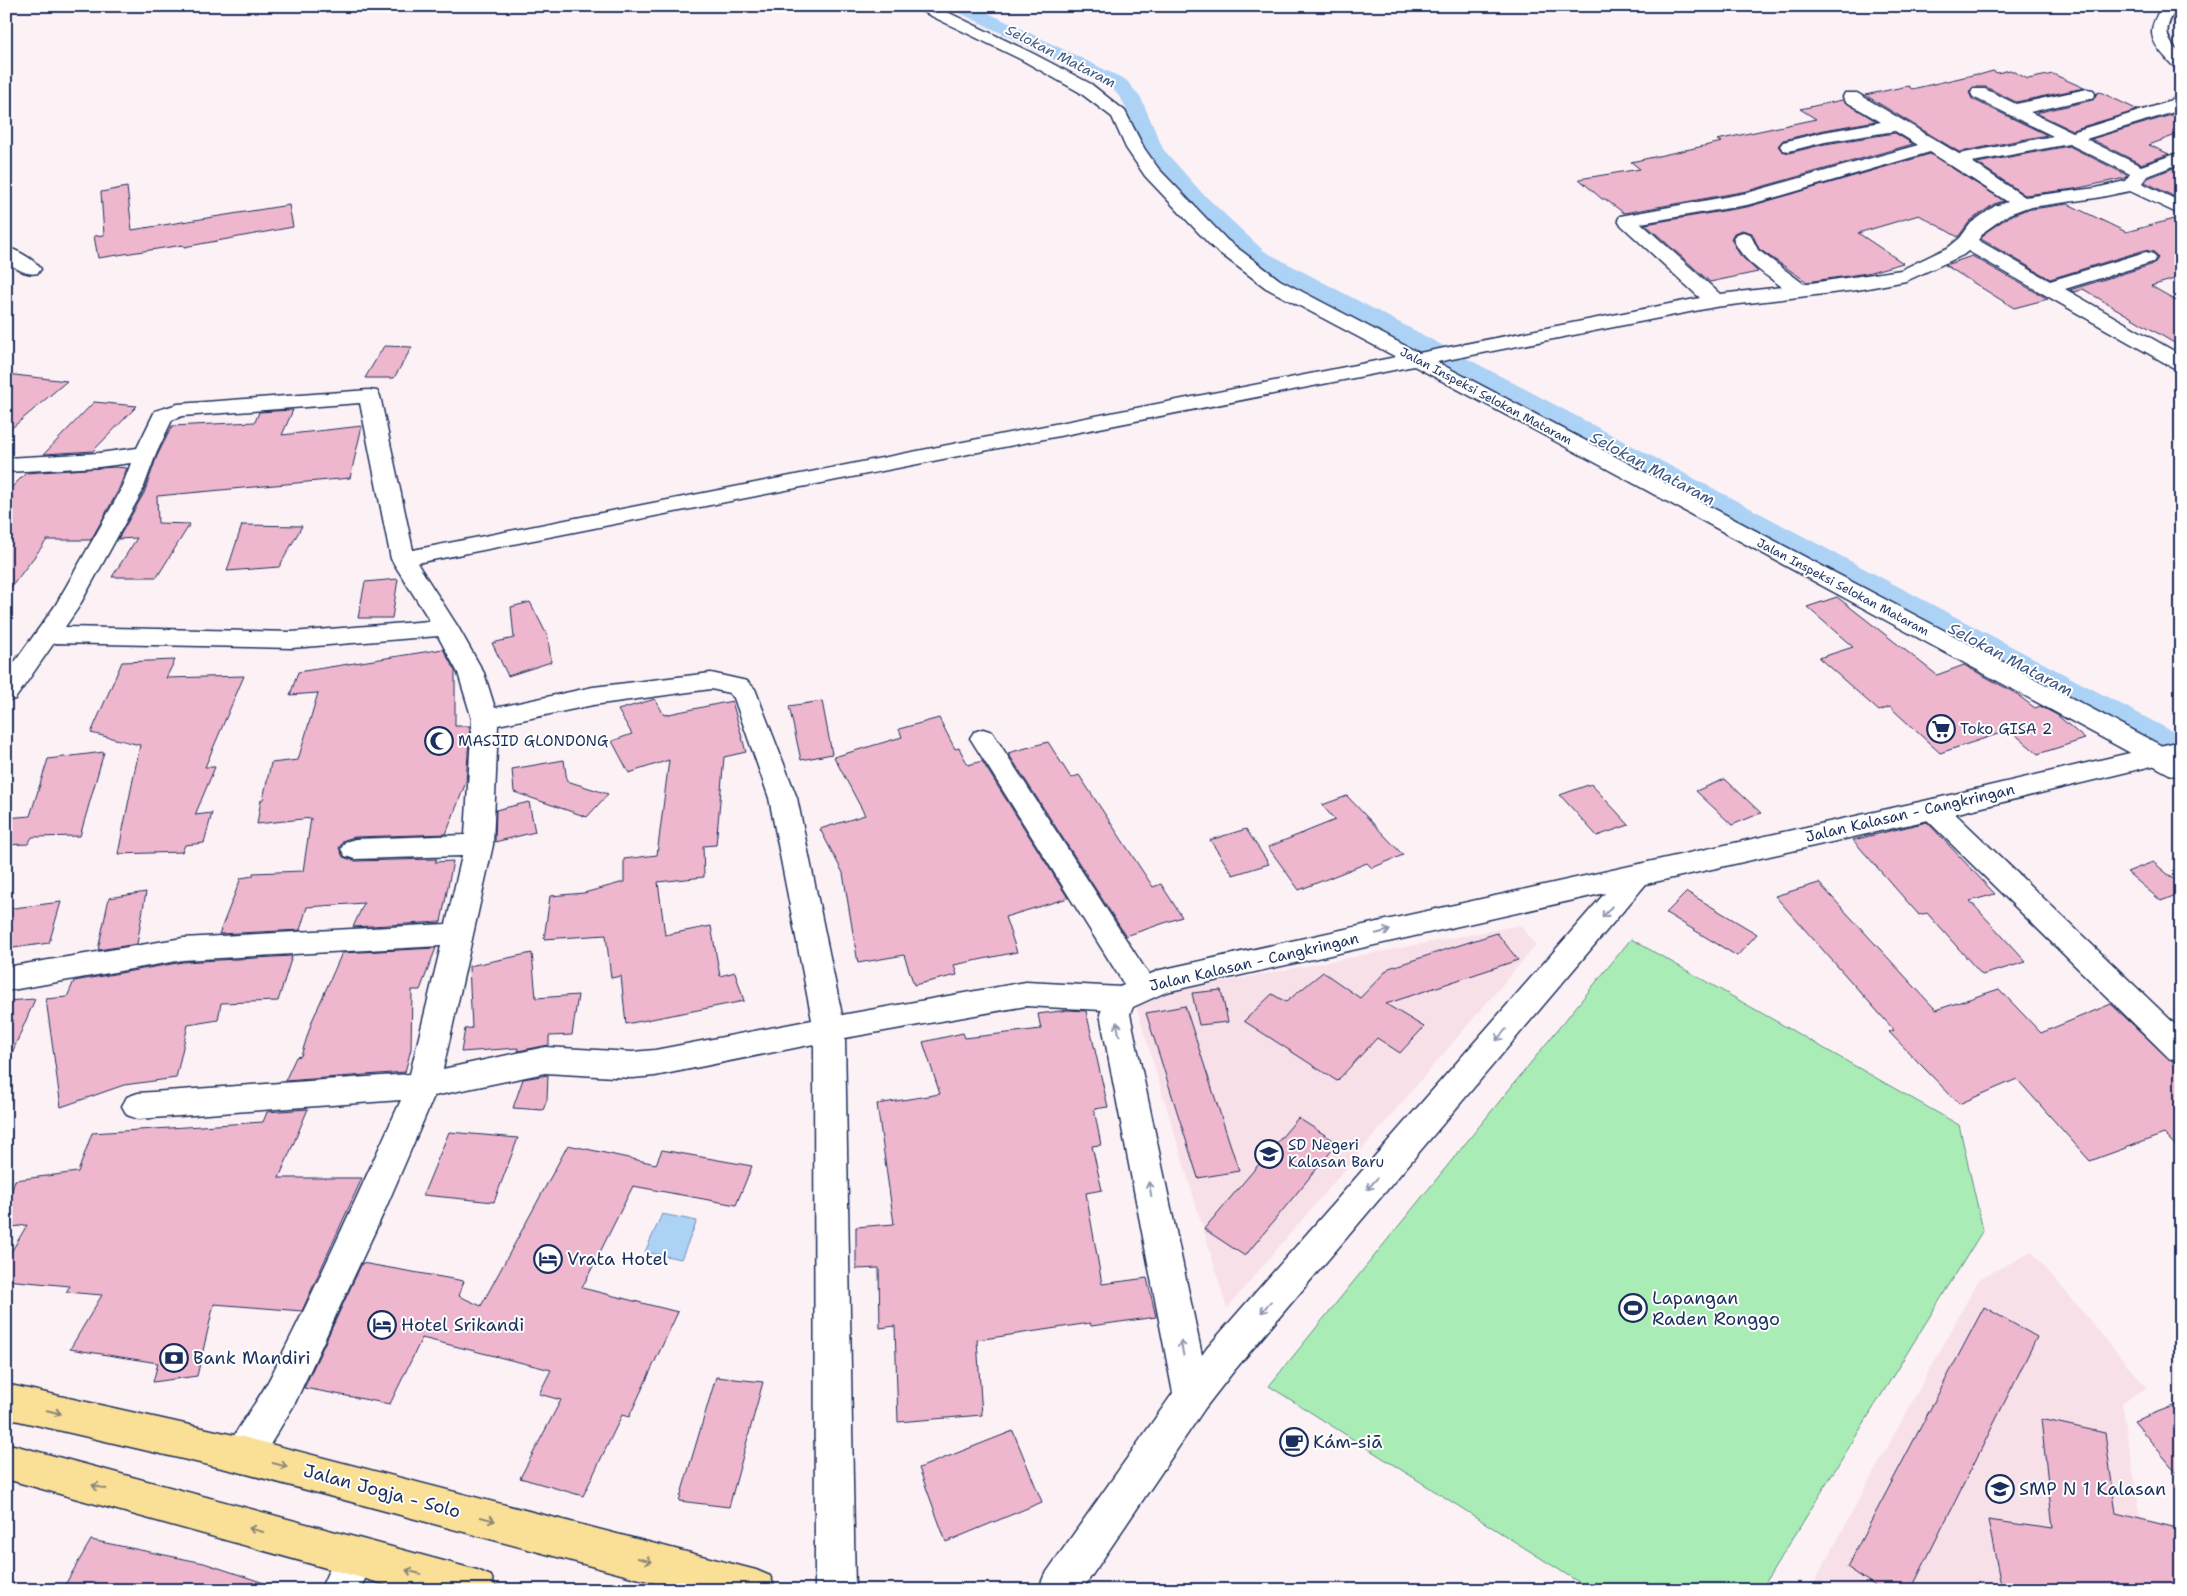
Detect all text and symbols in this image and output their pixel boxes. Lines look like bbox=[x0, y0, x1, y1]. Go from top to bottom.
water label: Selokan Mataram bbox=[1003, 20, 1119, 92]
street label: Jalan Inspeksi Selokan Mataram bbox=[1397, 344, 1575, 448]
water label: Selokan Mataram bbox=[1587, 427, 1719, 510]
street label: Jalan Inspeksi Selokan Mataram bbox=[1754, 535, 1932, 639]
water label: Selokan Mataram bbox=[1945, 618, 2077, 701]
supermarket icon: Toko GISA 2 bbox=[1926, 714, 1956, 744]
place label: Toko GISA 2 bbox=[1960, 719, 2052, 739]
mosque icon: MASJID GLONDONG bbox=[424, 726, 454, 756]
place label: MASJID GLONDONG bbox=[458, 731, 608, 751]
street label: Jalan Kalasan - Cangkringan bbox=[1803, 779, 2017, 847]
one-way arrow bbox=[1602, 905, 1613, 918]
one-way arrow bbox=[1374, 927, 1390, 936]
street label: Jalan Kalasan - Cangkringan bbox=[1147, 928, 1361, 996]
one-way arrow bbox=[1113, 1022, 1122, 1038]
one-way arrow bbox=[1495, 1028, 1507, 1041]
place label: SD Negeri Kalasan Baru bbox=[1288, 1135, 1384, 1172]
school or university icon: SD Negeri Kalasan Baru bbox=[1254, 1139, 1284, 1169]
one-way arrow bbox=[1367, 1177, 1378, 1190]
one-way arrow bbox=[1145, 1181, 1154, 1197]
hotel icon: Vrata Hotel bbox=[533, 1244, 563, 1274]
place label: Vrata Hotel bbox=[567, 1247, 669, 1271]
place label: Lapangan Raden Ronggo bbox=[1652, 1286, 1780, 1331]
sports icon: Lapangan Raden Ronggo bbox=[1618, 1293, 1648, 1323]
one-way arrow bbox=[1260, 1300, 1271, 1313]
hotel icon: Hotel Srikandi bbox=[367, 1310, 397, 1340]
place label: Hotel Srikandi bbox=[401, 1313, 524, 1337]
one-way arrow bbox=[1177, 1340, 1186, 1356]
bank icon: Bank Mandiri bbox=[159, 1343, 189, 1373]
place label: Bank Mandiri bbox=[193, 1346, 311, 1370]
one-way arrow bbox=[45, 1407, 61, 1417]
cafe icon: Kám-siā bbox=[1279, 1427, 1309, 1457]
place label: Kám-siā bbox=[1313, 1430, 1382, 1454]
street label: Jalan Jogja - Solo bbox=[301, 1458, 463, 1524]
one-way arrow bbox=[272, 1460, 288, 1470]
school or university icon: SMP N 1 Kalasan bbox=[1985, 1474, 2015, 1504]
place label: SMP N 1 Kalasan bbox=[2019, 1477, 2166, 1501]
one-way arrow bbox=[92, 1482, 108, 1491]
one-way arrow bbox=[480, 1515, 496, 1524]
one-way arrow bbox=[248, 1524, 264, 1534]
one-way arrow bbox=[637, 1556, 653, 1566]
one-way arrow bbox=[405, 1567, 421, 1577]

